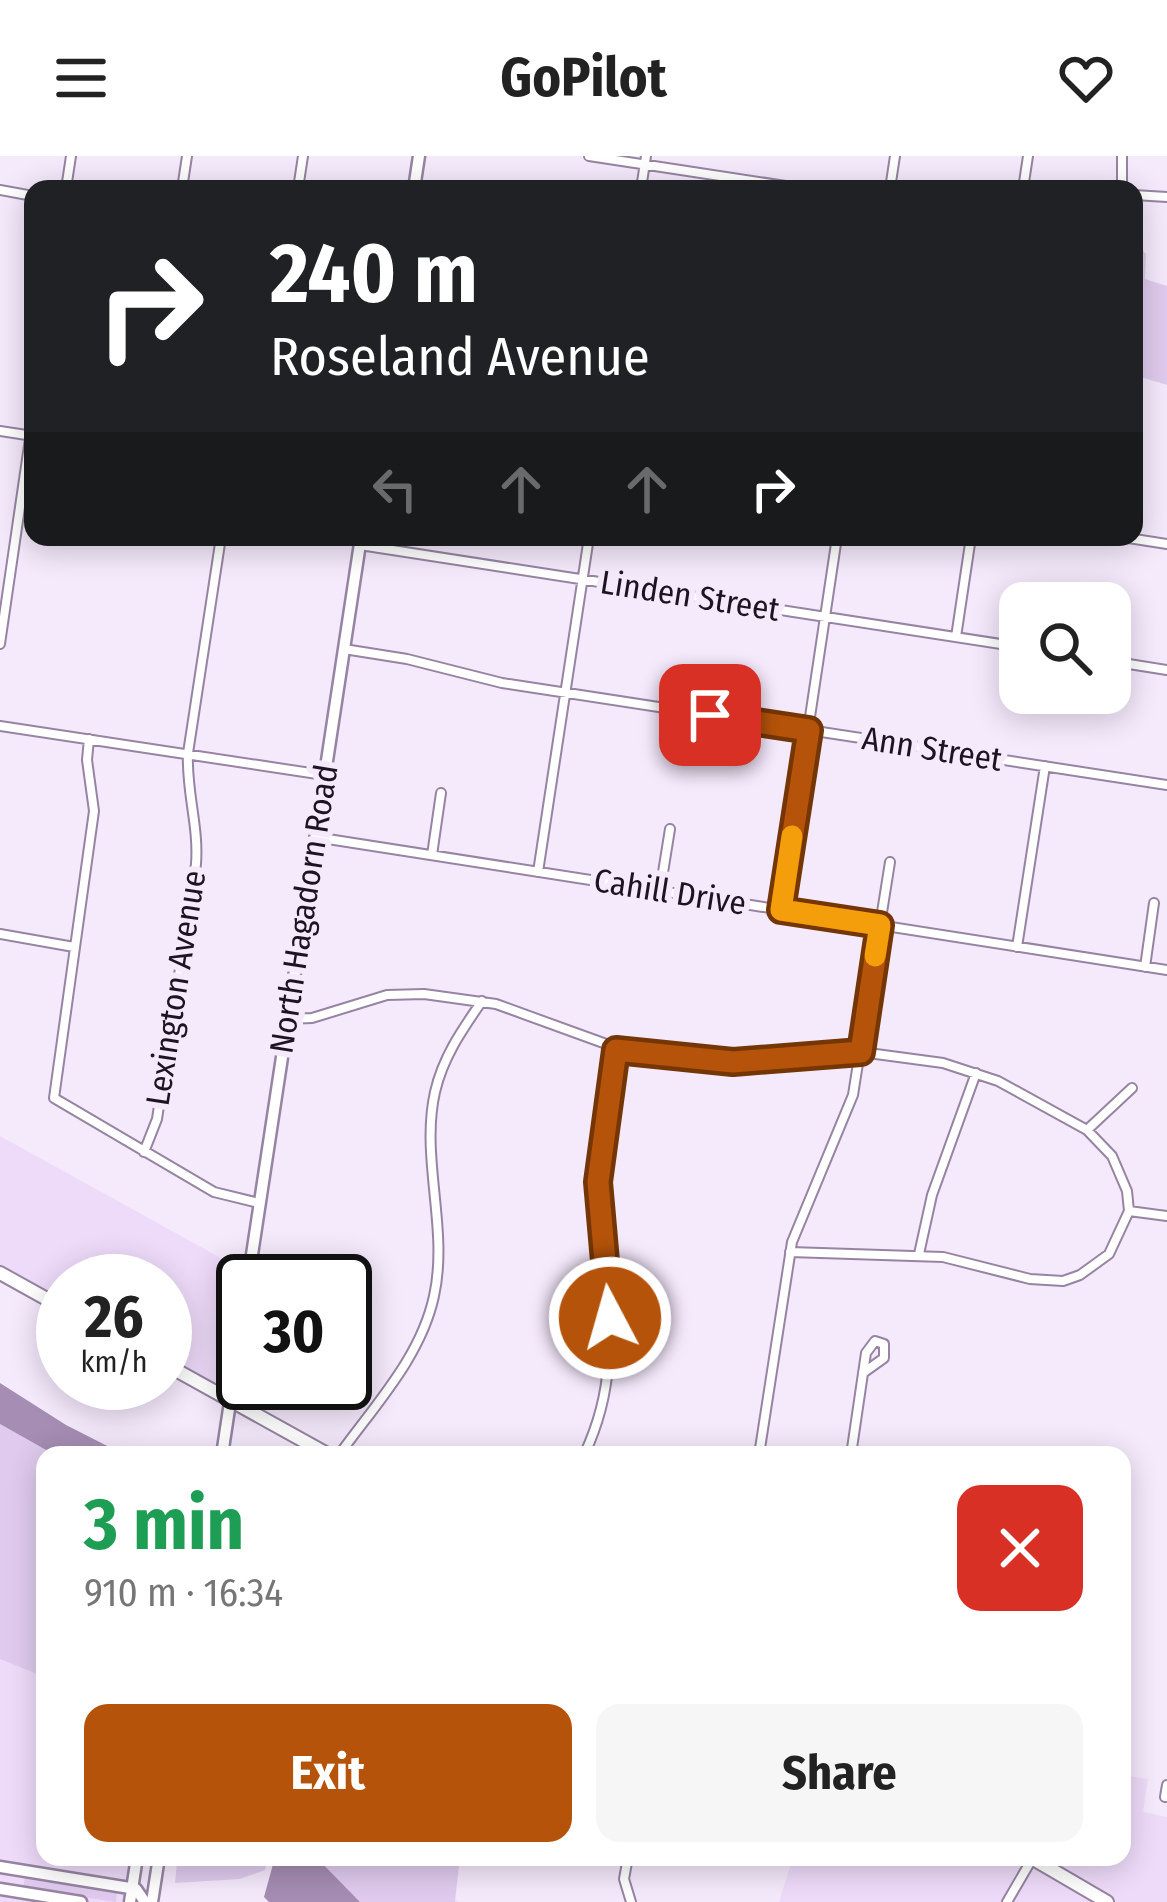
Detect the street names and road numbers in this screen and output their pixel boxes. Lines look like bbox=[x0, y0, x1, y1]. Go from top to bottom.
street label: Linden Street bbox=[598, 562, 783, 630]
street label: Ann Street bbox=[859, 718, 1005, 780]
street label: North Hagadorn Road bbox=[261, 762, 347, 1056]
street label: Cahill Drive bbox=[591, 860, 749, 924]
street label: Lexington Avenue bbox=[138, 868, 214, 1108]

